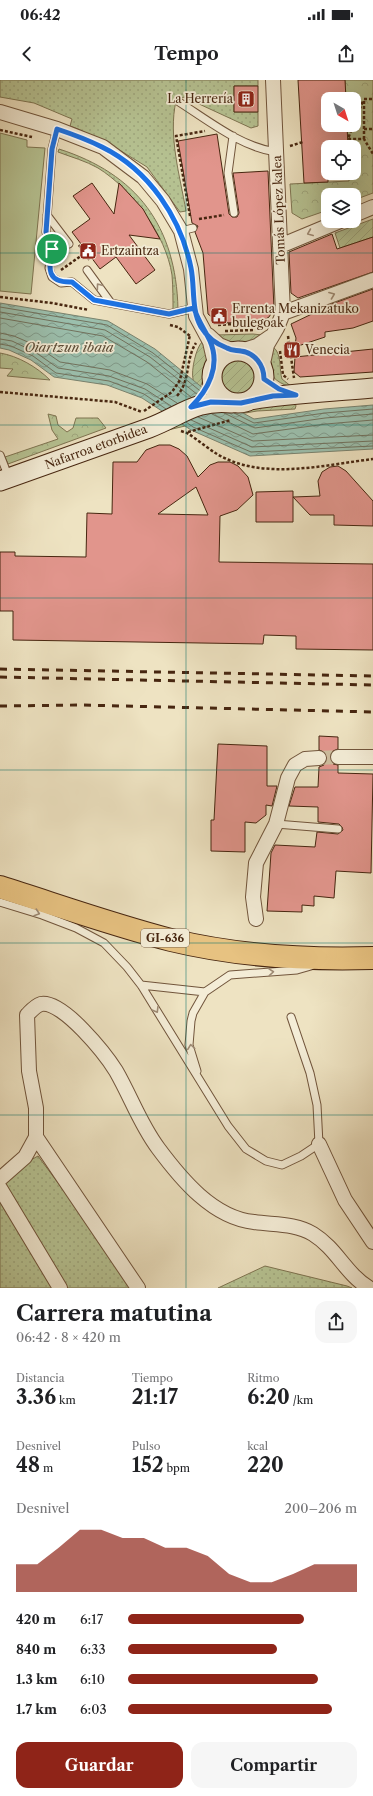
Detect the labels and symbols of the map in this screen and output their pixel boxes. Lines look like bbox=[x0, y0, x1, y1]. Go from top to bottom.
building icon: La Herrería bbox=[236, 89, 256, 109]
place label: La Herrería bbox=[167, 91, 234, 106]
north arrow bbox=[321, 92, 361, 132]
street label: Tomás López kalea bbox=[269, 154, 288, 265]
one-way arrow bbox=[306, 229, 313, 237]
pin bbox=[35, 232, 69, 266]
public building icon: Ertzaintza bbox=[78, 241, 98, 261]
place label: Ertzaintza bbox=[101, 243, 160, 258]
one-way arrow bbox=[97, 284, 104, 291]
one-way arrow bbox=[329, 291, 336, 299]
place label: Errenta Mekanizatuko bulegoak bbox=[232, 301, 359, 330]
public building icon: Errenta Mekanizatuko bulegoak bbox=[209, 306, 229, 326]
water label: Oiartzun ibaia bbox=[25, 339, 114, 355]
restaurant icon: Venecia bbox=[282, 340, 302, 360]
place label: Venecia bbox=[304, 342, 351, 357]
street label: Nafarroa etorbidea bbox=[43, 421, 150, 472]
one-way arrow bbox=[34, 908, 41, 917]
road number: GI-636 bbox=[141, 929, 189, 947]
one-way arrow bbox=[268, 968, 274, 977]
one-way arrow bbox=[151, 1006, 158, 1013]
one-way arrow bbox=[187, 1044, 196, 1051]

